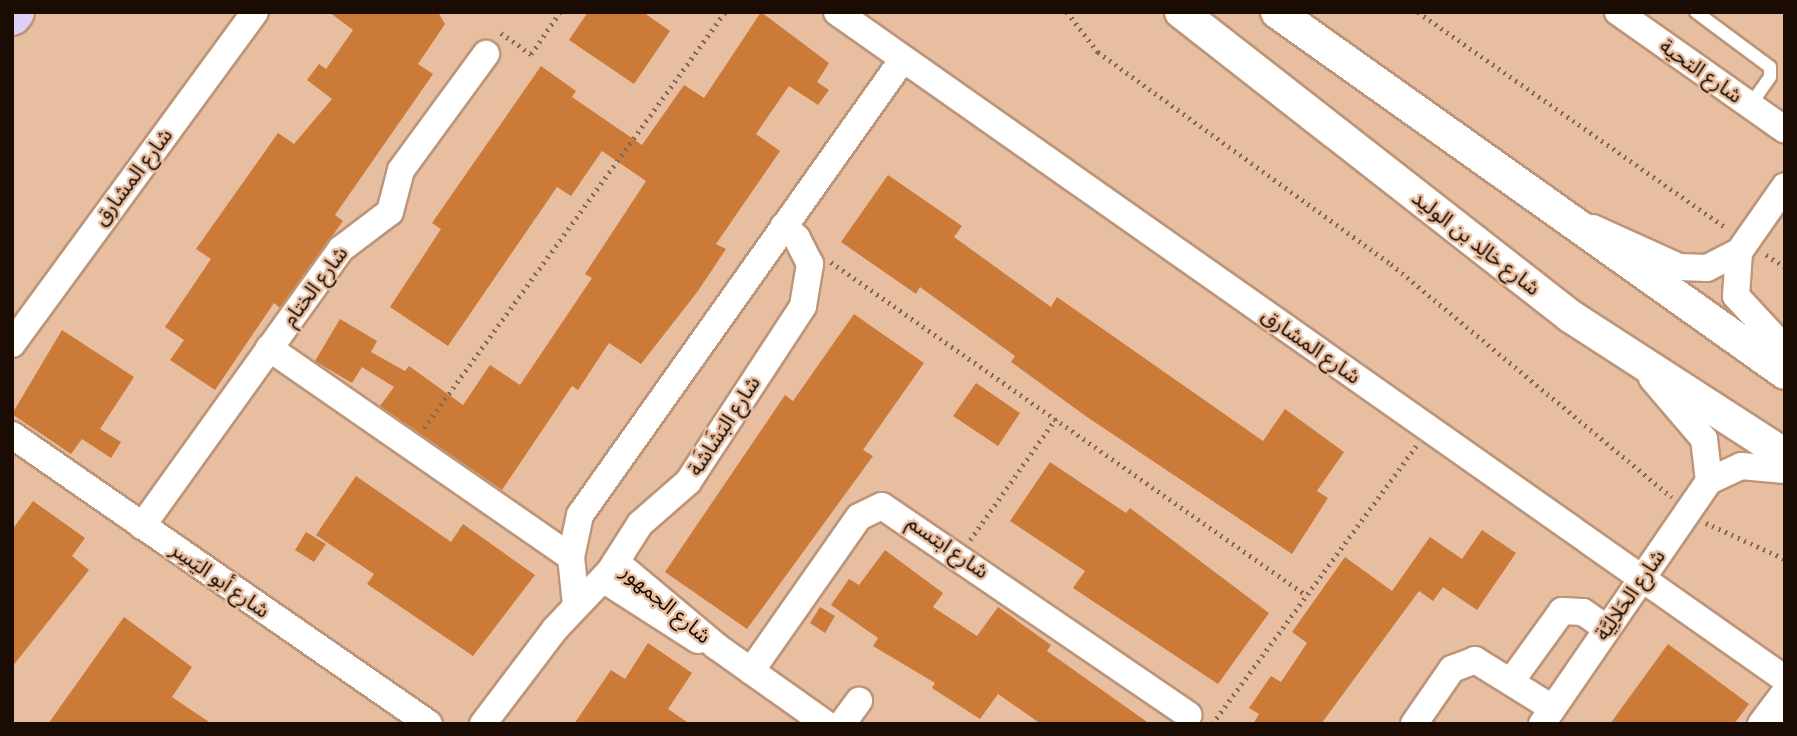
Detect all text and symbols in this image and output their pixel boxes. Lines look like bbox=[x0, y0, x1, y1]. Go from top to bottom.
street label: شارع التحية bbox=[1655, 33, 1747, 109]
street label: شارع المشارق bbox=[88, 123, 178, 231]
street label: شارع خالِد بن الوليد bbox=[1407, 185, 1545, 301]
street label: شارع الختام bbox=[277, 241, 353, 331]
street label: شارع المشارق bbox=[1256, 303, 1366, 389]
street label: شارع البَشَاشَة bbox=[682, 371, 766, 481]
street label: شارع ابتسم bbox=[902, 510, 994, 584]
street label: شارع أبو اليَسِر bbox=[166, 537, 274, 623]
street label: شارع الحَلالِيَّة bbox=[1589, 545, 1671, 645]
street label: شارع الجمهور bbox=[616, 559, 716, 649]

